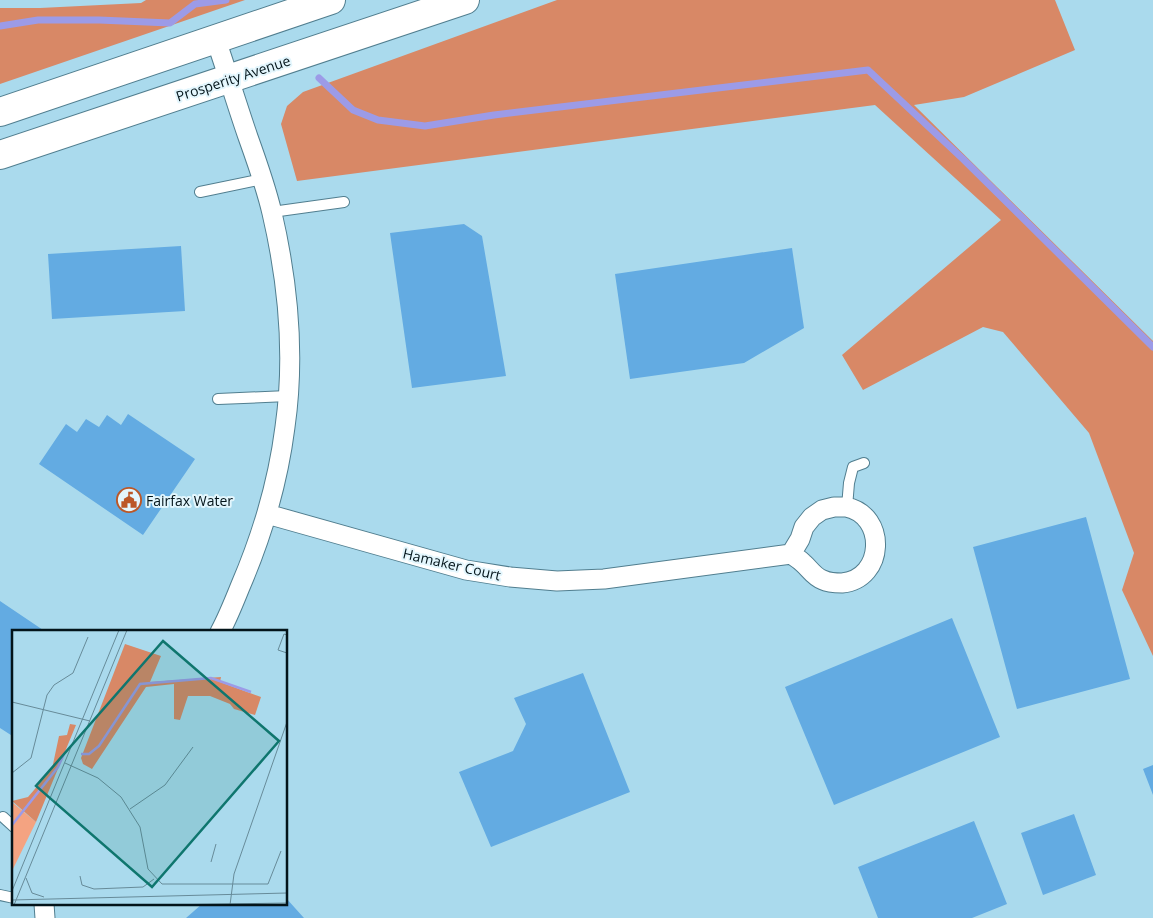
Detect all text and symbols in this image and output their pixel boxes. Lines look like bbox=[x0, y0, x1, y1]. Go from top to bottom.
street label: Prosperity Avenue bbox=[173, 50, 293, 105]
public building icon: Fairfax Water bbox=[116, 487, 142, 513]
place label: Fairfax Water bbox=[146, 491, 233, 510]
street label: Hamaker Court bbox=[401, 543, 503, 585]
inset map bbox=[12, 630, 288, 906]

